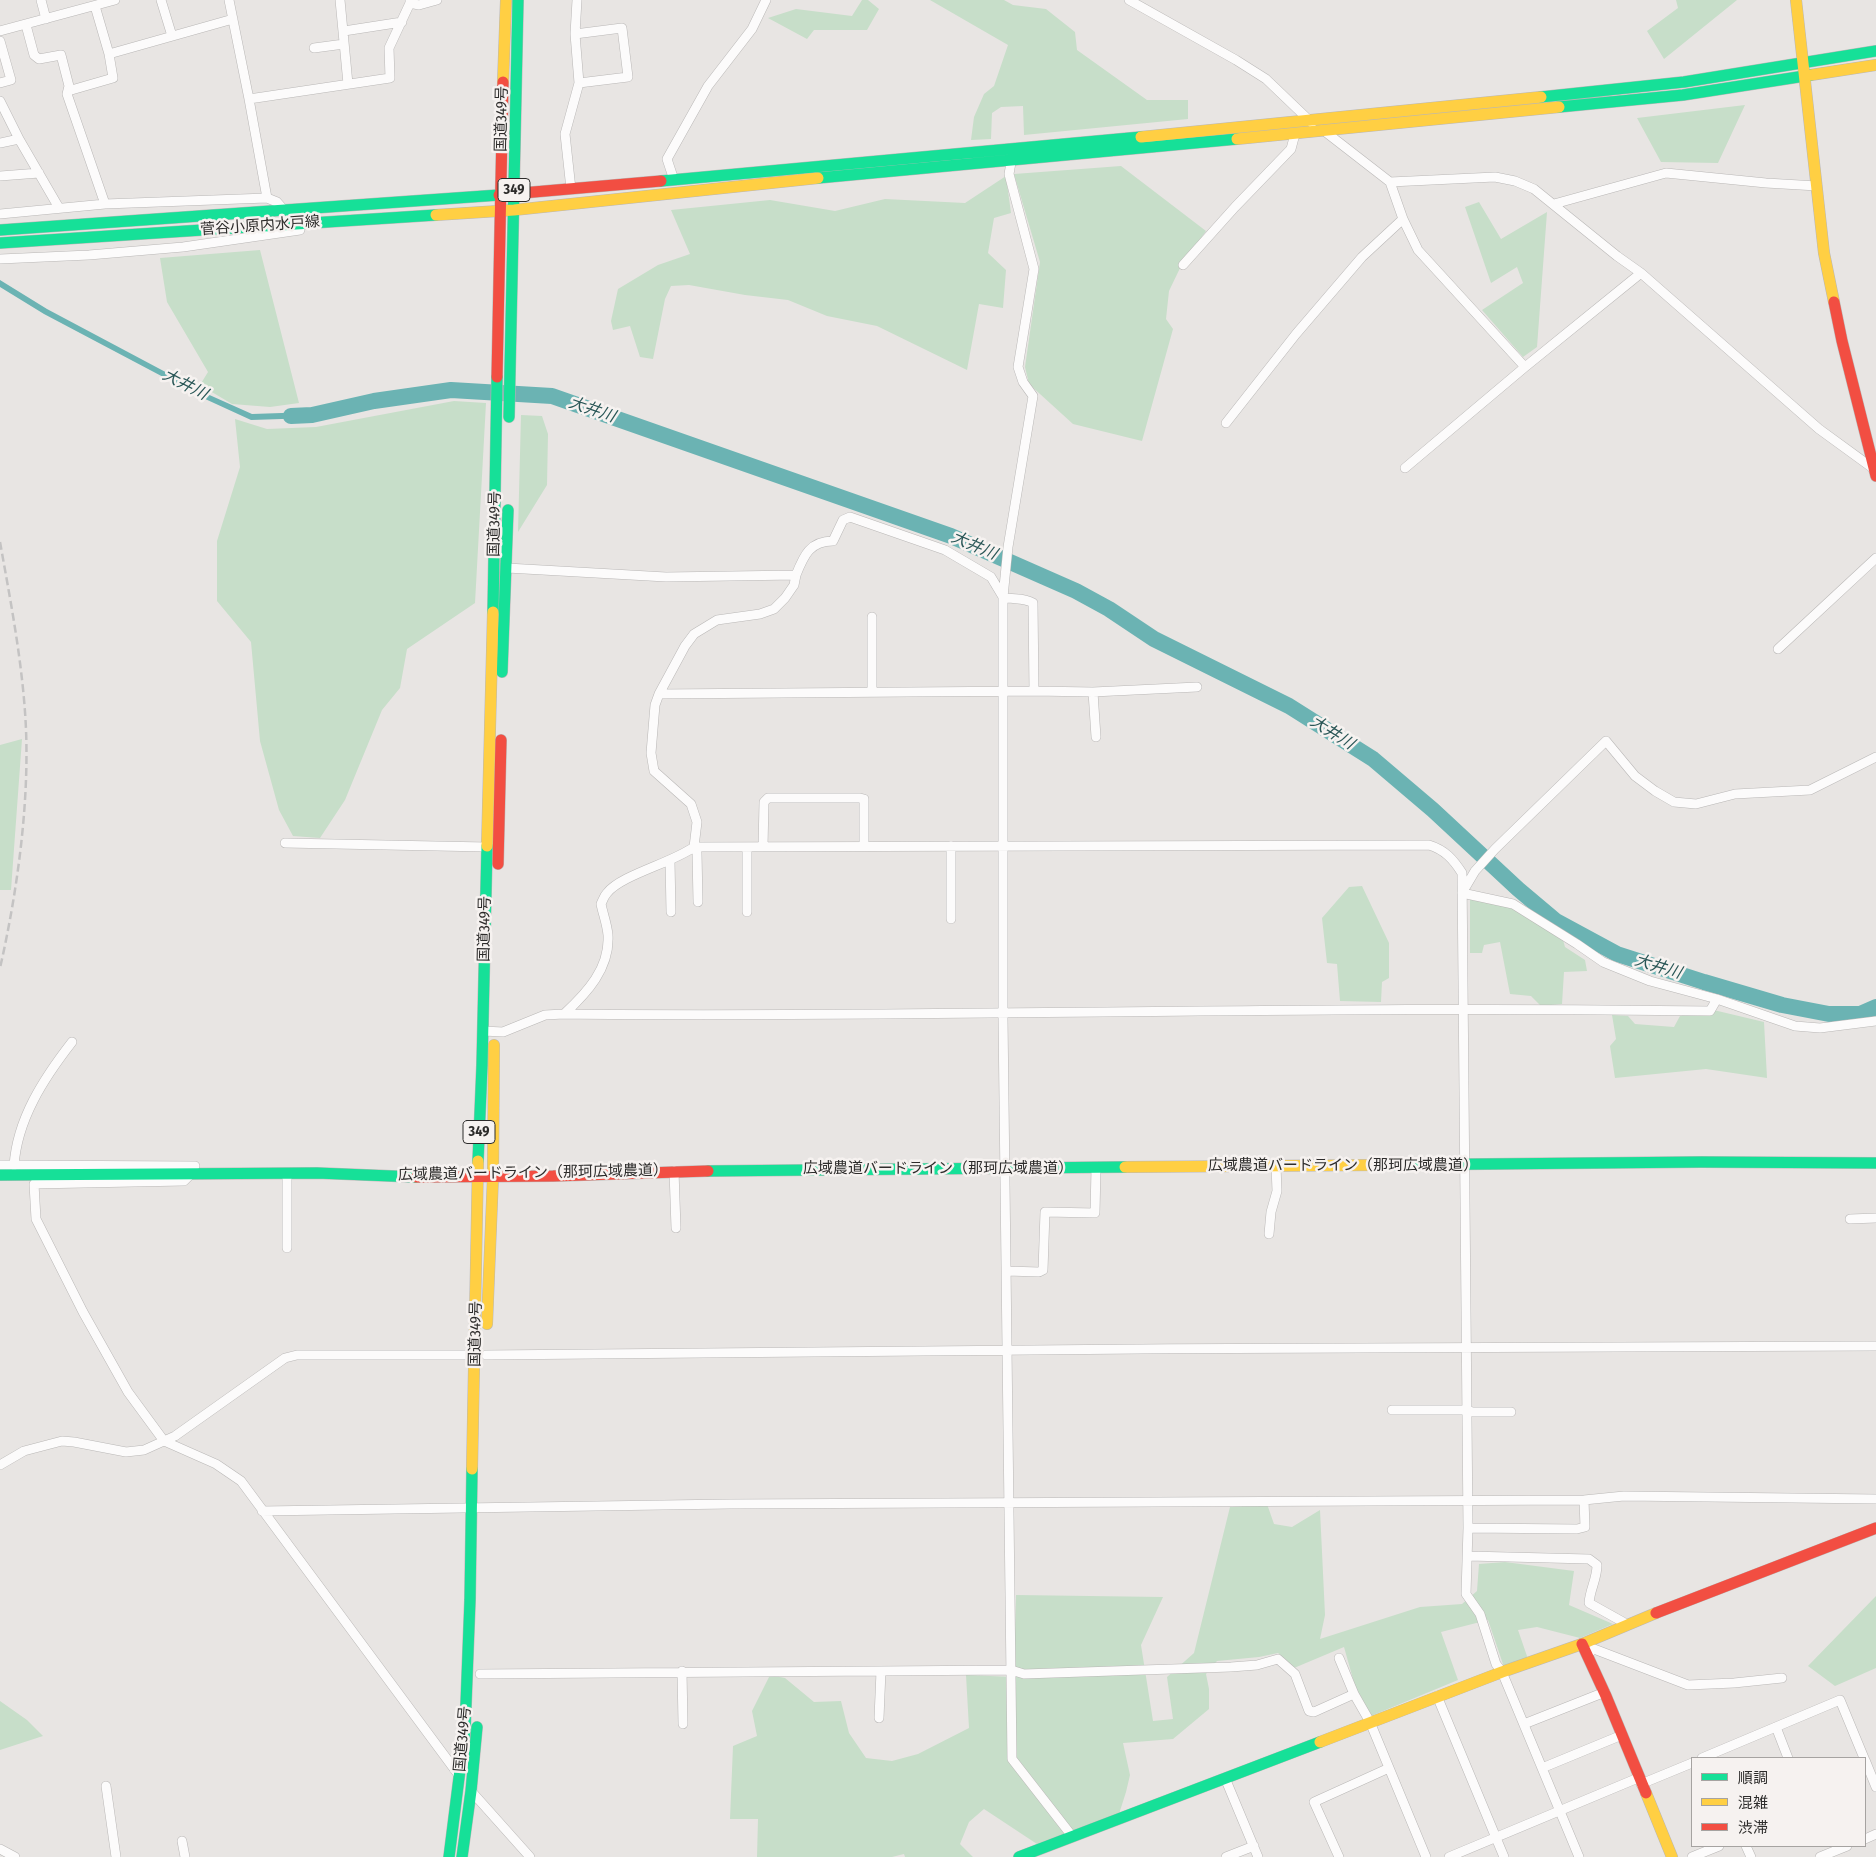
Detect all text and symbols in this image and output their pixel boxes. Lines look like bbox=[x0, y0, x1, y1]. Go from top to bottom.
street label: 国道349号 bbox=[492, 86, 512, 152]
road number: 349 bbox=[498, 178, 530, 202]
street label: 菅谷小原内水戸線 bbox=[200, 213, 320, 239]
water label: 大井川 bbox=[159, 366, 211, 404]
water label: 大井川 bbox=[566, 393, 618, 427]
street label: 国道349号 bbox=[485, 491, 505, 557]
water label: 大井川 bbox=[948, 528, 1000, 564]
water label: 大井川 bbox=[1307, 712, 1357, 754]
street label: 国道349号 bbox=[475, 896, 495, 962]
water label: 大井川 bbox=[1632, 951, 1684, 983]
road number: 349 bbox=[463, 1120, 495, 1144]
street label: 広域農道バードライン（那珂広域農道） bbox=[1208, 1157, 1478, 1175]
street label: 広域農道バードライン（那珂広域農道） bbox=[803, 1160, 1073, 1178]
street label: 広域農道バードライン（那珂広域農道） bbox=[398, 1162, 668, 1184]
street label: 国道349号 bbox=[466, 1301, 486, 1367]
street label: 国道349号 bbox=[451, 1705, 475, 1773]
legend bbox=[1691, 1757, 1866, 1847]
text: 順調 bbox=[1738, 1769, 1768, 1787]
text: 混雑 bbox=[1738, 1794, 1768, 1812]
text: 渋滞 bbox=[1738, 1819, 1768, 1837]

